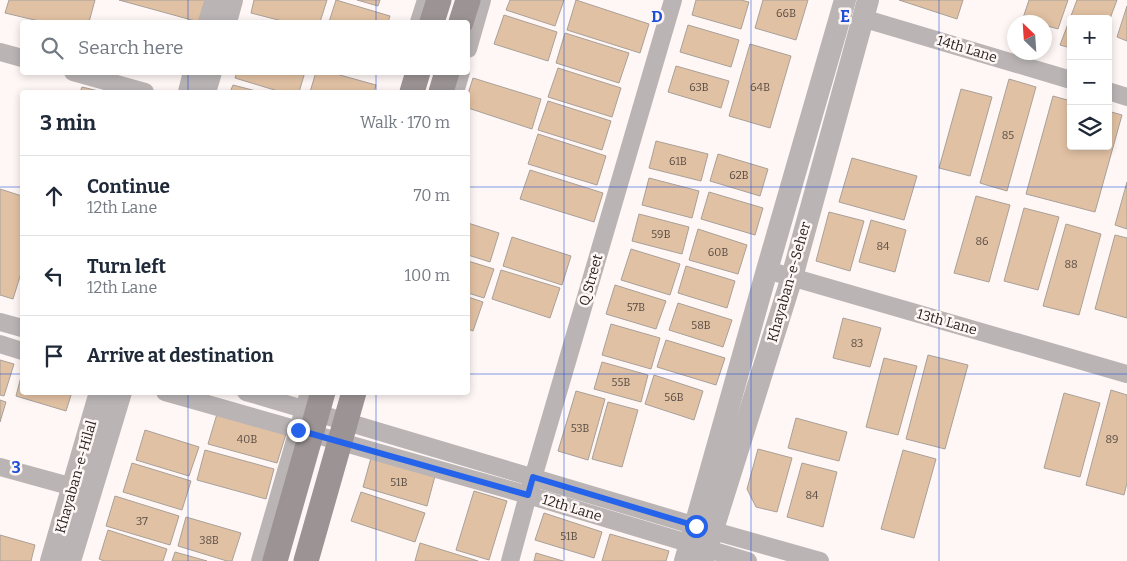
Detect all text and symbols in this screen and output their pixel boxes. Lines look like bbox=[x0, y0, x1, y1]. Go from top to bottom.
text: D bbox=[651, 7, 663, 26]
house number: 66B bbox=[776, 7, 796, 20]
text: E bbox=[840, 7, 850, 26]
north arrow bbox=[1007, 15, 1052, 60]
map controls bbox=[1067, 15, 1112, 150]
button: + bbox=[1067, 15, 1112, 60]
search box bbox=[20, 20, 470, 75]
street label: 14th Lane bbox=[935, 32, 999, 66]
icon: search bbox=[38, 34, 66, 62]
text: Search here bbox=[78, 36, 183, 59]
button: − bbox=[1067, 60, 1112, 105]
house number: 63B bbox=[689, 81, 709, 94]
house number: 64B bbox=[750, 81, 770, 94]
button: layers bbox=[1067, 105, 1112, 150]
text: 3 min bbox=[40, 110, 96, 136]
text: Walk · 170 m bbox=[360, 113, 450, 132]
house number: 85 bbox=[1002, 129, 1014, 142]
house number: 61B bbox=[669, 155, 687, 168]
house number: 62B bbox=[729, 169, 749, 182]
text: Continue bbox=[87, 175, 170, 198]
icon: ahead bbox=[40, 182, 68, 210]
text: 70 m bbox=[414, 186, 450, 205]
text: 12th Lane bbox=[87, 198, 157, 217]
street label: Khayaban-e-Seher bbox=[764, 220, 814, 344]
house number: 59B bbox=[651, 228, 671, 241]
house number: 86 bbox=[975, 235, 989, 248]
house number: 84 bbox=[876, 240, 890, 253]
house number: 60B bbox=[708, 246, 728, 259]
street label: Q Street bbox=[576, 252, 606, 308]
text: Turn left bbox=[87, 255, 166, 278]
house number: 88 bbox=[1064, 258, 1078, 271]
icon: left bbox=[40, 262, 68, 290]
text: 100 m bbox=[405, 266, 450, 285]
text: 12th Lane bbox=[87, 278, 157, 297]
house number: 57B bbox=[627, 301, 645, 314]
street label: 13th Lane bbox=[915, 305, 979, 339]
house number: 58B bbox=[691, 319, 711, 332]
house number: 83 bbox=[851, 337, 863, 350]
icon: arrive bbox=[40, 342, 68, 370]
text: Arrive at destination bbox=[87, 344, 274, 367]
house number: 55B bbox=[612, 376, 630, 389]
house number: 56B bbox=[664, 391, 684, 404]
street label: Khayaban-e-Hilal bbox=[52, 419, 100, 535]
route end bbox=[287, 419, 310, 442]
house number: 53B bbox=[571, 422, 589, 435]
house number: 40B bbox=[237, 433, 257, 446]
house number: 89 bbox=[1105, 433, 1119, 446]
text: 3 bbox=[11, 458, 21, 477]
house number: 51B bbox=[390, 476, 408, 489]
house number: 84 bbox=[805, 489, 819, 502]
street label: 12th Lane bbox=[540, 491, 604, 525]
house number: 37 bbox=[136, 515, 148, 528]
route start bbox=[685, 515, 708, 538]
house number: 51B bbox=[560, 530, 578, 543]
house number: 38B bbox=[199, 534, 219, 547]

